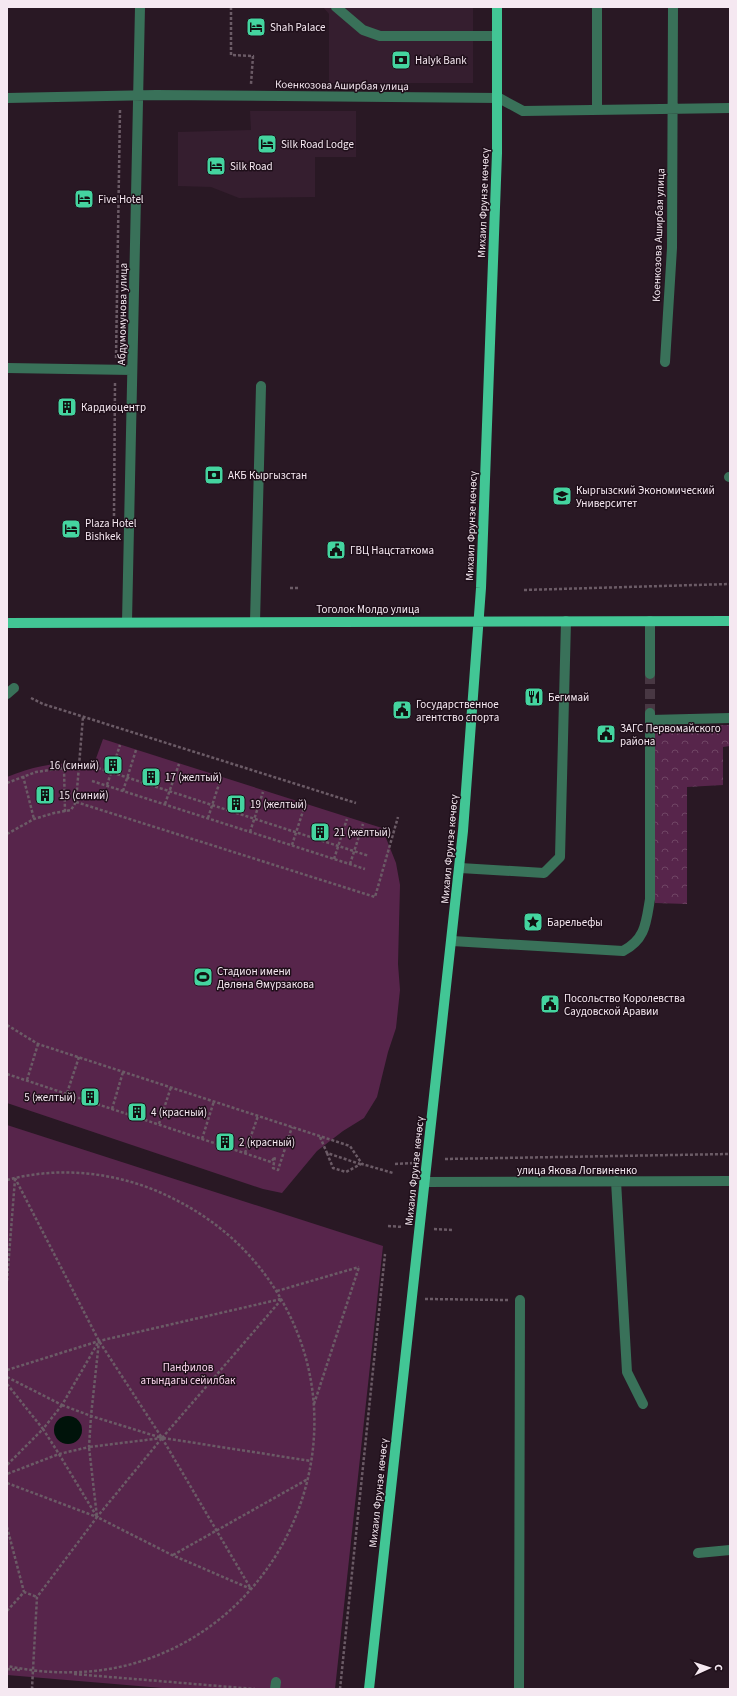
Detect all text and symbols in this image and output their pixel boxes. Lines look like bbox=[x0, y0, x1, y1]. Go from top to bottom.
hotel icon: Shah Palace bbox=[245, 16, 267, 38]
place label: Shah Palace bbox=[270, 20, 326, 35]
bank icon: Halyk Bank bbox=[390, 49, 412, 71]
place label: Halyk Bank bbox=[415, 53, 467, 68]
street label: Коенкозова Аширбая улица bbox=[275, 77, 409, 94]
hotel icon: Silk Road Lodge bbox=[256, 133, 278, 155]
place label: Silk Road Lodge bbox=[281, 137, 355, 152]
street label: Михаил Фрунзе көчөсү bbox=[474, 148, 493, 258]
hotel icon: Silk Road bbox=[205, 155, 227, 177]
place label: Silk Road bbox=[230, 159, 273, 174]
street label: Коенкозова Аширбая улица bbox=[649, 168, 668, 302]
hotel icon: Five Hotel bbox=[73, 188, 95, 210]
place label: Five Hotel bbox=[98, 192, 144, 207]
street label: Абдумомунова улица bbox=[114, 263, 131, 365]
building icon: Кардиоцентр bbox=[56, 396, 78, 418]
place label: Кардиоцентр bbox=[81, 400, 146, 415]
bank icon: АКБ Кыргызстан bbox=[203, 464, 225, 486]
place label: АКБ Кыргызстан bbox=[228, 468, 307, 483]
street label: Михаил Фрунзе көчөсү bbox=[462, 471, 481, 581]
place label: Кыргызский Экономический Университет bbox=[576, 483, 715, 511]
school or university icon: Кыргызский Экономический Университет bbox=[551, 485, 573, 507]
place label: Plaza Hotel Bishkek bbox=[85, 516, 137, 544]
hotel icon: Plaza Hotel Bishkek bbox=[60, 518, 82, 540]
public building icon: ГВЦ Нацстаткома bbox=[325, 539, 347, 561]
place label: ГВЦ Нацстаткома bbox=[350, 543, 434, 558]
street label: Тоголок Молдо улица bbox=[316, 602, 420, 617]
restaurant icon: Бегимай bbox=[523, 686, 545, 708]
place label: Бегимай bbox=[548, 690, 589, 705]
place label: Государственное агентство спорта bbox=[416, 697, 499, 725]
public building icon: Государственное агентство спорта bbox=[391, 699, 413, 721]
place label: ЗАГС Первомайского района bbox=[620, 721, 721, 749]
public building icon: ЗАГС Первомайского района bbox=[595, 723, 617, 745]
building icon: 16 (синий) bbox=[102, 754, 124, 776]
place label: 16 (синий) bbox=[49, 758, 99, 773]
building icon: 17 (желтый) bbox=[140, 766, 162, 788]
place label: 17 (желтый) bbox=[165, 770, 222, 785]
building icon: 15 (синий) bbox=[34, 784, 56, 806]
place label: 15 (синий) bbox=[59, 788, 109, 803]
building icon: 19 (желтый) bbox=[225, 793, 247, 815]
street label: Михаил Фрунзе көчөсү bbox=[437, 794, 462, 904]
place label: 19 (желтый) bbox=[250, 797, 307, 812]
building icon: 21 (желтый) bbox=[309, 821, 331, 843]
place label: 21 (желтый) bbox=[334, 825, 391, 840]
place icon: Барельефы bbox=[522, 911, 544, 933]
place label: Барельефы bbox=[547, 915, 603, 930]
place label: Стадион имени Дөлөна Өмүрзакова bbox=[217, 964, 314, 992]
sports icon: Стадион имени Дөлөна Өмүрзакова bbox=[192, 966, 214, 988]
place label: Посольство Королевства Саудовской Аравии bbox=[564, 991, 685, 1019]
public building icon: Посольство Королевства Саудовской Аравии bbox=[539, 993, 561, 1015]
building icon: 5 (желтый) bbox=[79, 1086, 101, 1108]
place label: 5 (желтый) bbox=[24, 1090, 76, 1105]
building icon: 4 (красный) bbox=[126, 1101, 148, 1123]
place label: 4 (красный) bbox=[151, 1105, 207, 1120]
street label: Михаил Фрунзе көчөсү bbox=[401, 1116, 428, 1227]
building icon: 2 (красный) bbox=[214, 1131, 236, 1153]
place label: 2 (красный) bbox=[239, 1135, 295, 1150]
street label: улица Якова Логвиненко bbox=[517, 1163, 637, 1178]
park label: Панфилов атындагы сейилбак bbox=[140, 1360, 236, 1388]
street label: Михаил Фрунзе көчөсү bbox=[365, 1438, 392, 1549]
north arrow bbox=[689, 1648, 729, 1688]
text: С bbox=[711, 1664, 726, 1672]

